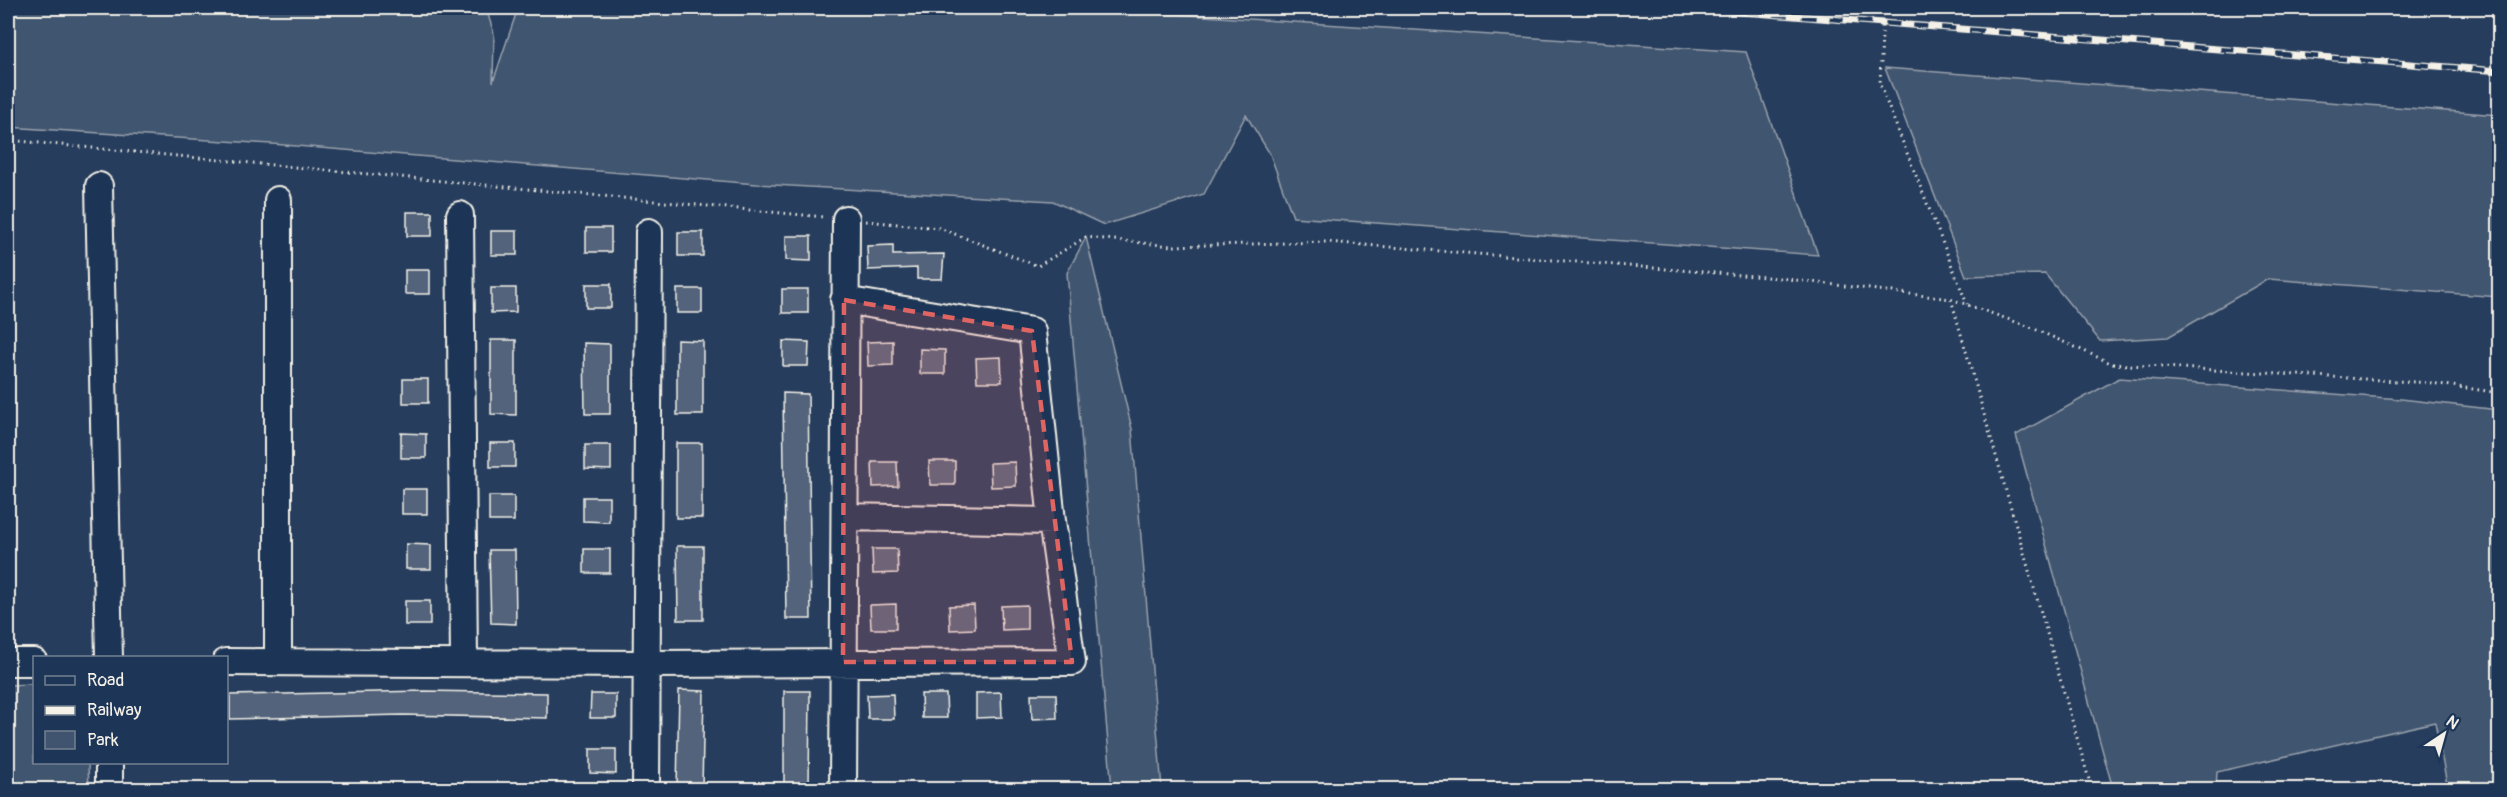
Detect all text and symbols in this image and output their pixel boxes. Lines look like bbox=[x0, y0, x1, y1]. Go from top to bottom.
legend bbox=[33, 656, 228, 764]
text: Road bbox=[87, 669, 124, 692]
text: Railway bbox=[87, 699, 142, 722]
north arrow bbox=[2414, 704, 2474, 764]
text: N bbox=[2442, 711, 2463, 734]
text: Park bbox=[87, 729, 119, 752]

